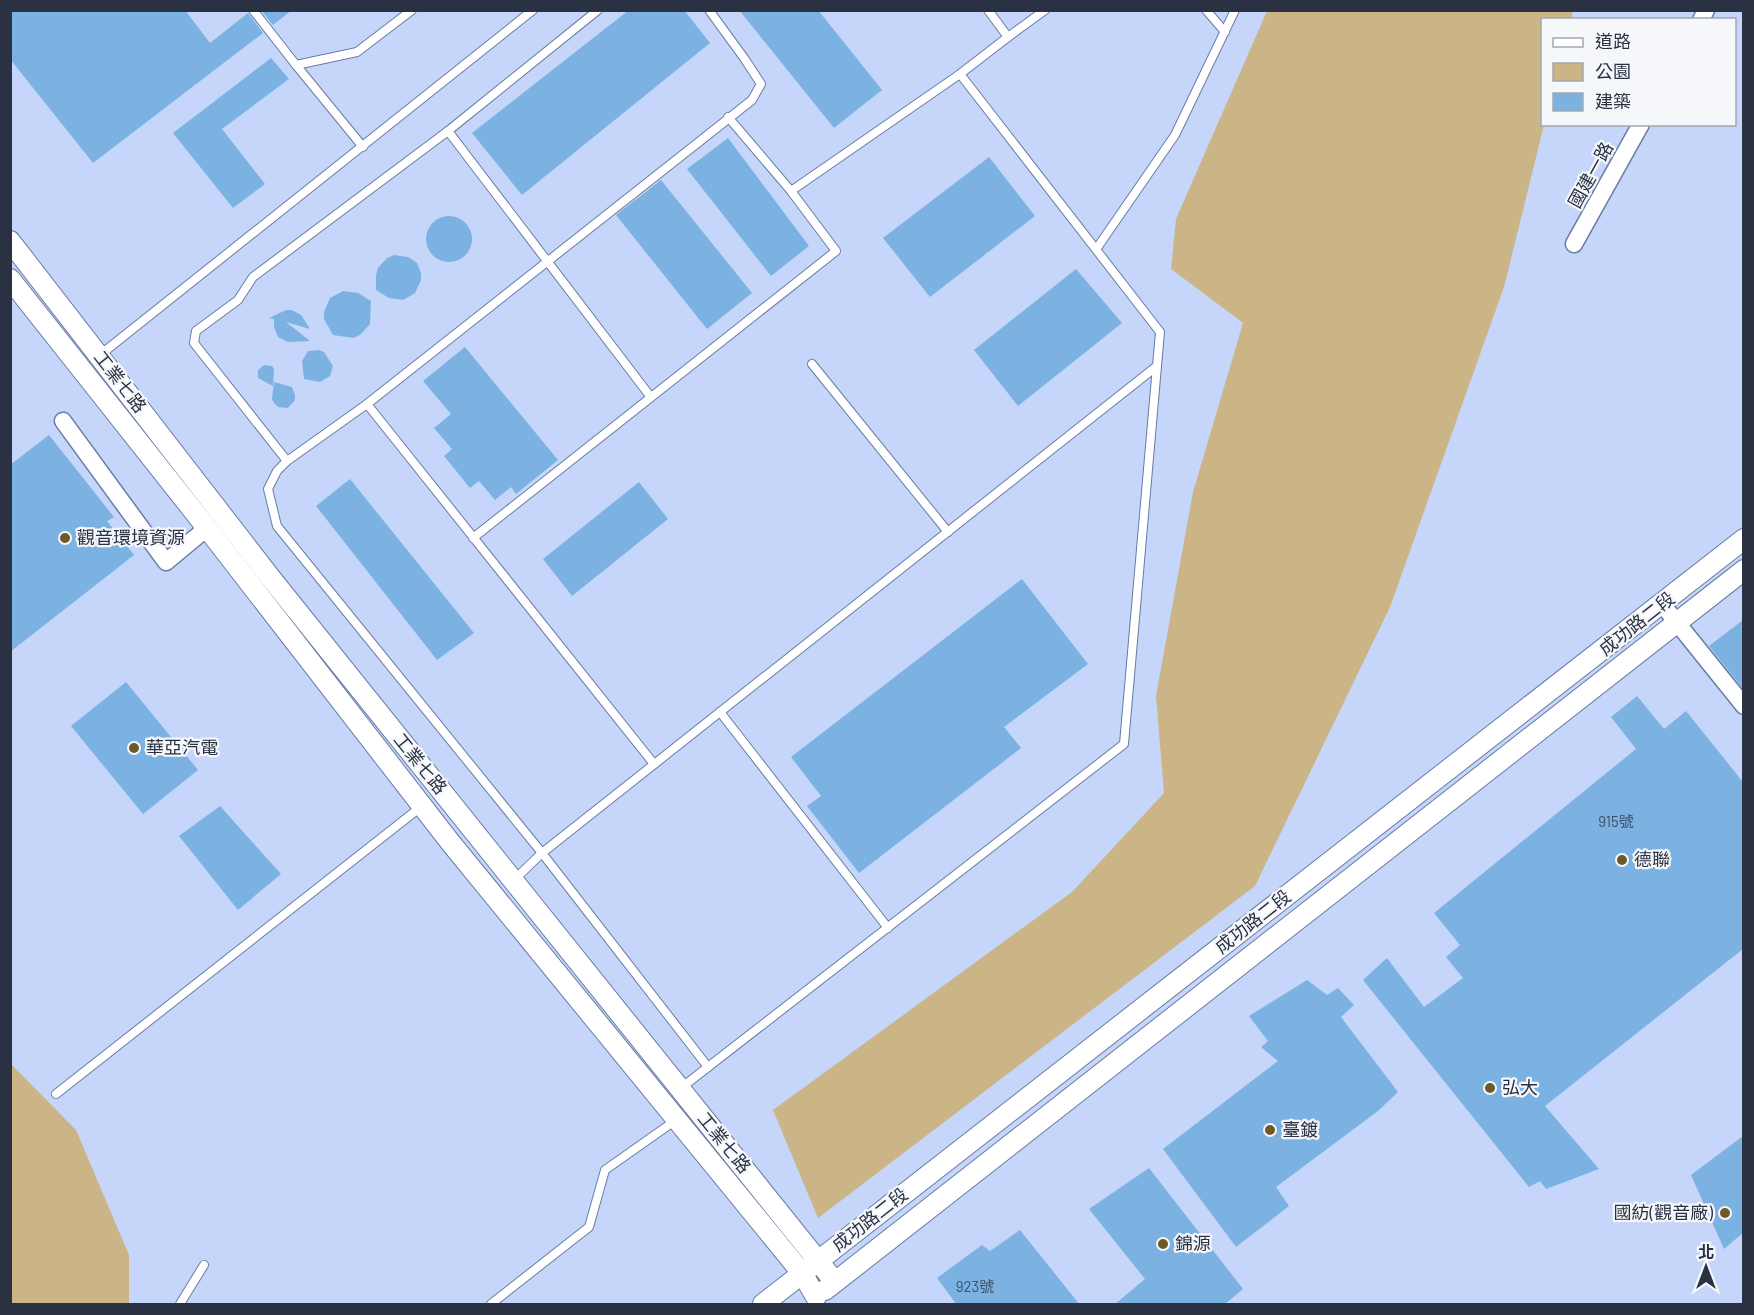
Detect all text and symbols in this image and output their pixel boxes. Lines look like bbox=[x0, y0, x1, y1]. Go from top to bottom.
legend bbox=[1541, 18, 1736, 126]
text: 道路 bbox=[1595, 30, 1631, 52]
text: 公園 bbox=[1595, 60, 1631, 82]
text: 建築 bbox=[1595, 90, 1631, 112]
street label: 國建一路 bbox=[1563, 138, 1617, 211]
street label: 工業七路 bbox=[90, 346, 152, 417]
place label: 觀音環境資源 bbox=[77, 526, 185, 548]
marker: 觀音環境資源 bbox=[58, 531, 72, 545]
street label: 成功路二段 bbox=[1594, 587, 1679, 660]
street label: 工業七路 bbox=[390, 728, 452, 798]
place label: 華亞汽電 bbox=[146, 736, 218, 758]
marker: 華亞汽電 bbox=[127, 741, 141, 755]
house number: 915號 bbox=[1598, 812, 1634, 830]
place label: 德聯 bbox=[1634, 848, 1670, 870]
marker: 德聯 bbox=[1615, 853, 1629, 867]
street label: 成功路二段 bbox=[1210, 885, 1295, 958]
place label: 弘大 bbox=[1502, 1076, 1538, 1098]
marker: 弘大 bbox=[1483, 1081, 1497, 1095]
street label: 工業七路 bbox=[694, 1107, 756, 1177]
place label: 臺鍍 bbox=[1282, 1118, 1318, 1140]
marker: 臺鍍 bbox=[1263, 1123, 1277, 1137]
street label: 成功路二段 bbox=[827, 1183, 912, 1256]
place label: 國紡(觀音廠) bbox=[1614, 1201, 1713, 1223]
marker: 國紡(觀音廠) bbox=[1718, 1206, 1732, 1220]
place label: 錦源 bbox=[1175, 1232, 1211, 1254]
marker: 錦源 bbox=[1156, 1237, 1170, 1251]
north arrow bbox=[1676, 1237, 1736, 1297]
text: 北 bbox=[1698, 1242, 1714, 1261]
house number: 923號 bbox=[956, 1277, 994, 1295]

